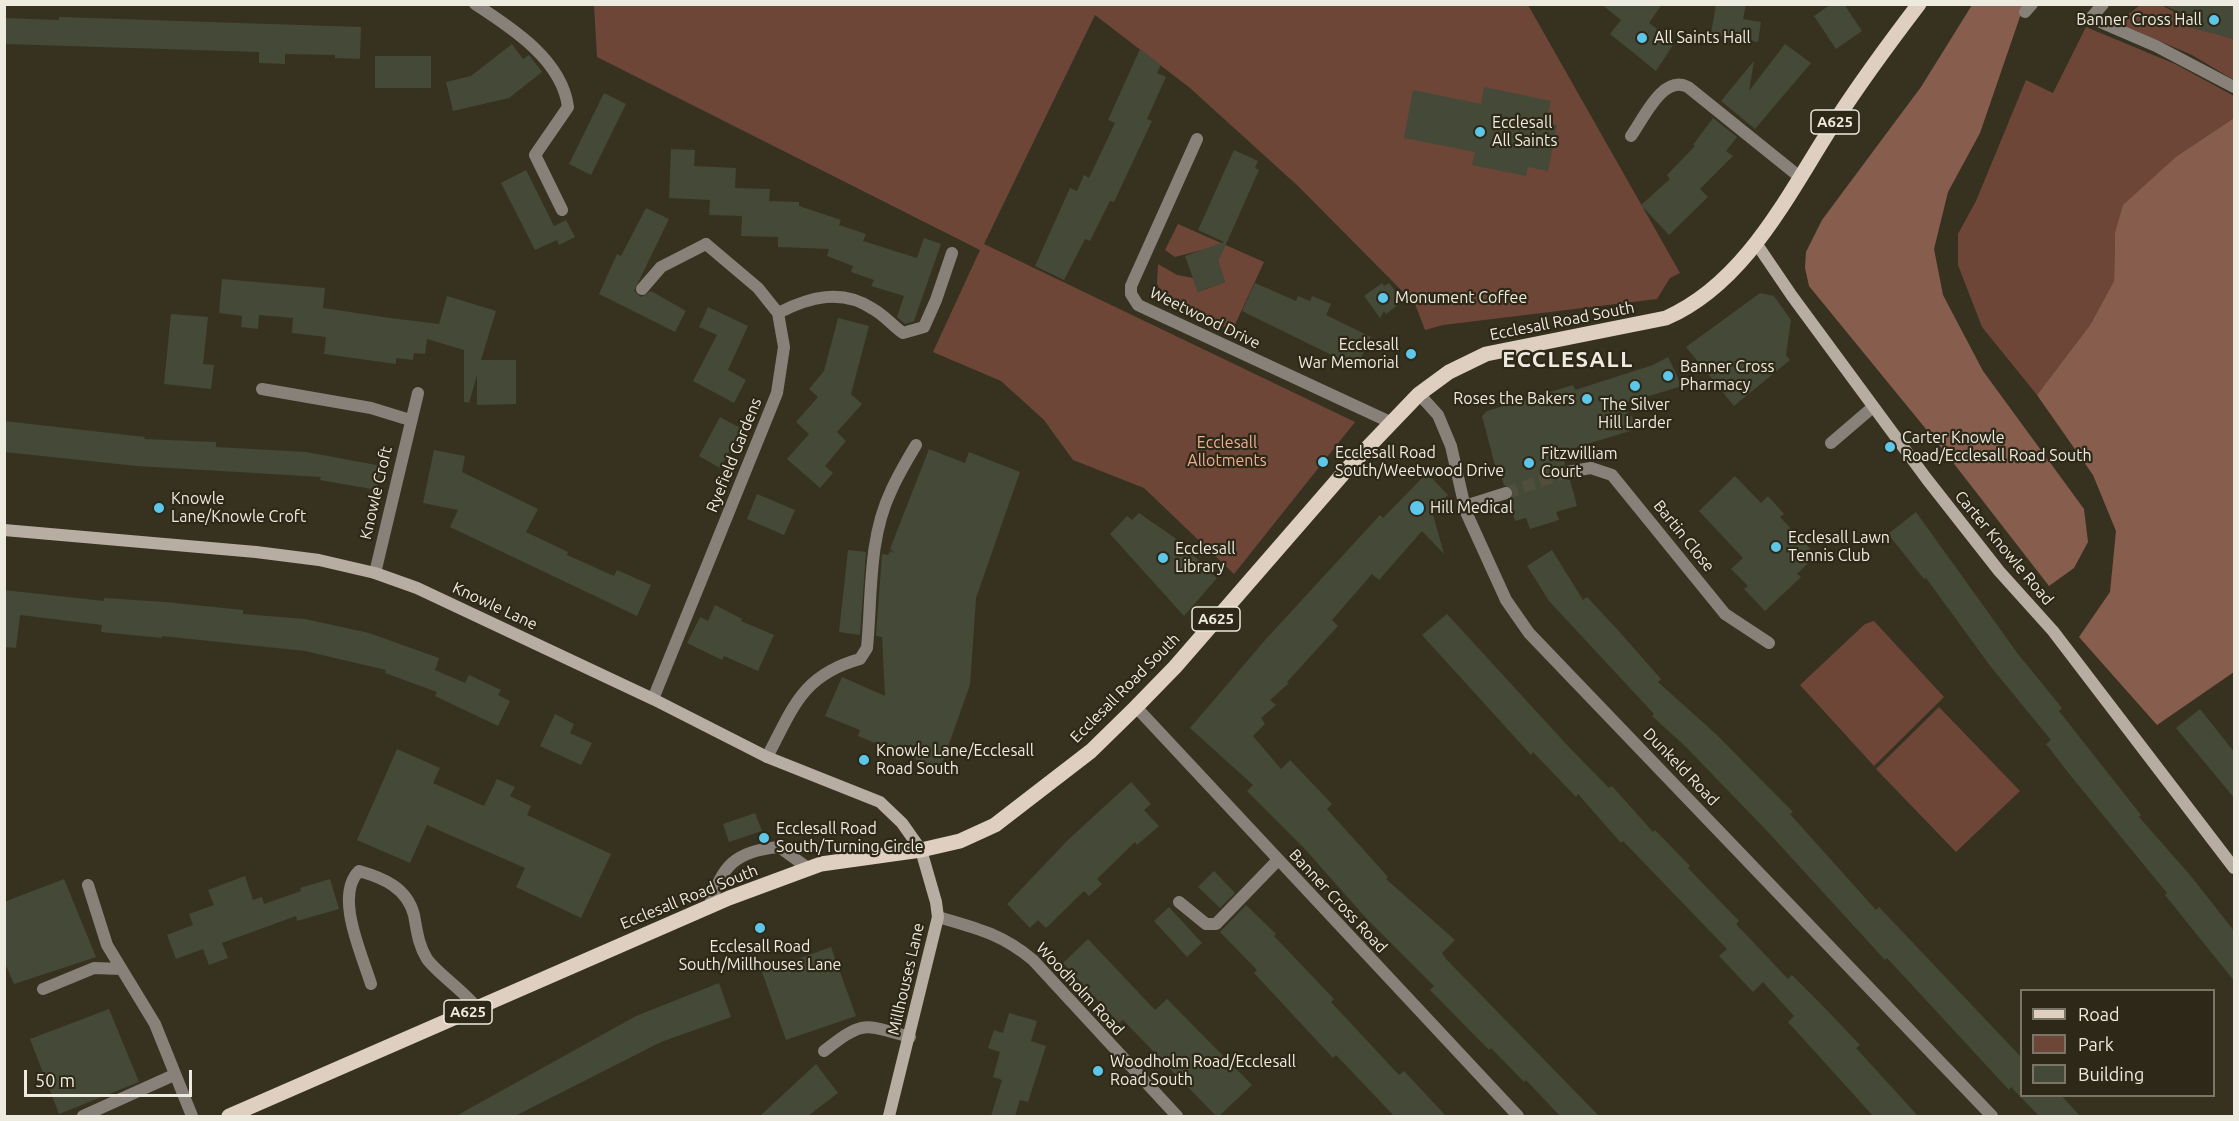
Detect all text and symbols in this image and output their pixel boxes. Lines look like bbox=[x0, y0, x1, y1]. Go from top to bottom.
place label: Banner Cross Hall bbox=[2076, 10, 2202, 30]
marker: Banner Cross Hall bbox=[2207, 13, 2221, 27]
place label: All Saints Hall bbox=[1654, 28, 1751, 48]
marker: All Saints Hall bbox=[1635, 31, 1649, 45]
road number: A625 bbox=[1811, 110, 1859, 134]
place label: Ecclesall All Saints bbox=[1492, 113, 1557, 151]
marker: Ecclesall All Saints bbox=[1473, 125, 1487, 139]
street label: Weetwood Drive bbox=[1147, 283, 1263, 353]
place label: Monument Coffee bbox=[1395, 288, 1527, 308]
marker: Monument Coffee bbox=[1376, 291, 1390, 305]
street label: Ecclesall Road South bbox=[1488, 298, 1636, 344]
place label: Ecclesall War Memorial bbox=[1298, 335, 1399, 373]
marker: Ecclesall War Memorial bbox=[1404, 347, 1418, 361]
district label: ECCLESALL bbox=[1502, 347, 1634, 373]
place label: Banner Cross Pharmacy bbox=[1680, 357, 1774, 395]
marker: Banner Cross Pharmacy bbox=[1661, 369, 1675, 383]
marker: The Silver Hill Larder bbox=[1628, 379, 1642, 393]
place label: Roses the Bakers bbox=[1453, 389, 1575, 409]
marker: Roses the Bakers bbox=[1580, 392, 1594, 406]
street label: Ryefield Gardens bbox=[702, 395, 766, 515]
place label: The Silver Hill Larder bbox=[1598, 395, 1672, 433]
place label: Carter Knowle Road/Ecclesall Road South bbox=[1902, 428, 2092, 466]
park label: Ecclesall Allotments bbox=[1187, 433, 1267, 471]
marker: Carter Knowle Road/Ecclesall Road South bbox=[1883, 440, 1897, 454]
place label: Ecclesall Road South/Weetwood Drive bbox=[1335, 443, 1504, 481]
place label: Fitzwilliam Court bbox=[1541, 444, 1618, 482]
street label: Knowle Croft bbox=[356, 445, 396, 541]
marker: Ecclesall Road South/Weetwood Drive bbox=[1316, 455, 1330, 469]
marker: Fitzwilliam Court bbox=[1522, 456, 1536, 470]
street label: Carter Knowle Road bbox=[1951, 487, 2057, 609]
place label: Knowle Lane/Knowle Croft bbox=[171, 489, 306, 527]
street label: Bartin Close bbox=[1649, 496, 1719, 576]
place label: Hill Medical bbox=[1430, 498, 1513, 518]
marker: Hill Medical bbox=[1408, 499, 1426, 517]
marker: Knowle Lane/Knowle Croft bbox=[152, 501, 166, 515]
place label: Ecclesall Lawn Tennis Club bbox=[1788, 528, 1890, 566]
place label: Ecclesall Library bbox=[1175, 539, 1235, 577]
marker: Ecclesall Lawn Tennis Club bbox=[1769, 540, 1783, 554]
marker: Ecclesall Library bbox=[1156, 551, 1170, 565]
street label: Knowle Lane bbox=[449, 578, 541, 634]
road number: A625 bbox=[1192, 607, 1240, 631]
street label: Ecclesall Road South bbox=[1066, 629, 1184, 747]
street label: Dunkeld Road bbox=[1639, 724, 1723, 810]
place label: Knowle Lane/Ecclesall Road South bbox=[876, 741, 1034, 779]
marker: Knowle Lane/Ecclesall Road South bbox=[857, 753, 871, 767]
place label: Ecclesall Road South/Turning Circle bbox=[776, 819, 924, 857]
marker: Ecclesall Road South/Turning Circle bbox=[757, 831, 771, 845]
street label: Banner Cross Road bbox=[1285, 845, 1391, 957]
street label: Ecclesall Road South bbox=[617, 861, 761, 933]
marker: Ecclesall Road South/Millhouses Lane bbox=[753, 921, 767, 935]
street label: Millhouses Lane bbox=[884, 921, 928, 1037]
place label: Ecclesall Road South/Millhouses Lane bbox=[679, 937, 841, 975]
street label: Woodholm Road bbox=[1032, 939, 1128, 1039]
legend bbox=[2020, 989, 2215, 1097]
road number: A625 bbox=[444, 1000, 492, 1024]
text: Road bbox=[2078, 1004, 2120, 1024]
text: Park bbox=[2078, 1034, 2114, 1054]
place label: Woodholm Road/Ecclesall Road South bbox=[1110, 1052, 1296, 1090]
scale bar bbox=[27, 1058, 195, 1096]
marker: Woodholm Road/Ecclesall Road South bbox=[1091, 1064, 1105, 1078]
text: Building bbox=[2078, 1064, 2144, 1084]
text: 50 m bbox=[35, 1070, 75, 1090]

